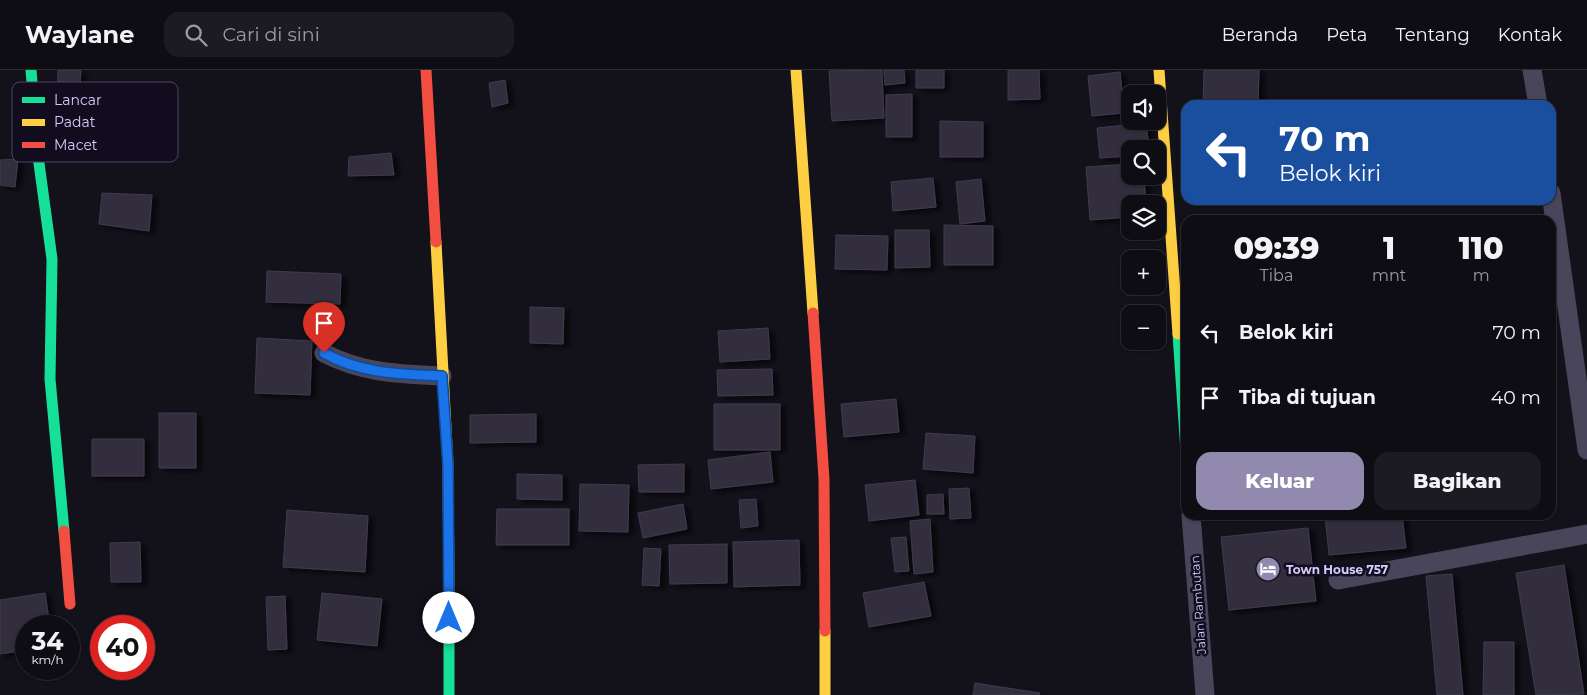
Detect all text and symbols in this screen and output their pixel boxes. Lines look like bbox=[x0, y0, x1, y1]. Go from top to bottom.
search box bbox=[164, 12, 514, 57]
text: Waylane bbox=[25, 20, 134, 49]
icon: search bbox=[182, 21, 210, 49]
text: Cari di sini bbox=[222, 23, 320, 46]
text: Beranda bbox=[1222, 24, 1298, 46]
text: Peta bbox=[1326, 24, 1367, 46]
text: Tentang bbox=[1395, 24, 1470, 46]
text: Kontak bbox=[1498, 24, 1562, 46]
legend bbox=[12, 82, 178, 162]
map controls bbox=[1121, 85, 1166, 350]
button: sound bbox=[1121, 85, 1166, 130]
text: Lancar bbox=[54, 91, 102, 109]
text: Padat bbox=[54, 113, 96, 131]
text: 70 m bbox=[1279, 117, 1370, 160]
icon: left bbox=[1196, 120, 1261, 185]
text: Macet bbox=[54, 136, 98, 154]
button: search bbox=[1121, 140, 1166, 185]
text: Belok kiri bbox=[1279, 160, 1381, 187]
button: layers bbox=[1121, 195, 1166, 240]
text: 09:39 bbox=[1233, 230, 1320, 267]
text: 1 bbox=[1383, 230, 1395, 267]
text: 110 bbox=[1459, 230, 1504, 267]
button: + bbox=[1121, 250, 1166, 295]
text: Tiba bbox=[1260, 266, 1293, 285]
text: mnt bbox=[1372, 266, 1406, 285]
text: m bbox=[1473, 266, 1490, 285]
pin bbox=[303, 302, 345, 353]
button: − bbox=[1121, 305, 1166, 350]
icon: arrive bbox=[310, 309, 338, 337]
icon: left bbox=[1196, 319, 1224, 347]
text: Belok kiri bbox=[1239, 321, 1334, 344]
text: 70 m bbox=[1492, 321, 1541, 344]
icon: arrive bbox=[1196, 384, 1224, 412]
text: Tiba di tujuan bbox=[1239, 386, 1376, 409]
text: 40 m bbox=[1491, 386, 1541, 409]
button: Keluar bbox=[1196, 452, 1364, 510]
button: Bagikan bbox=[1374, 452, 1541, 510]
street label: Jalan Rambutan bbox=[1187, 555, 1209, 656]
hotel icon: Town House 757 bbox=[1255, 556, 1281, 582]
place label: Town House 757 bbox=[1286, 562, 1389, 577]
position arrow bbox=[422, 591, 474, 643]
speed limit sign: 40 bbox=[90, 615, 155, 680]
text: 34 bbox=[31, 626, 64, 656]
text: km/h bbox=[31, 652, 64, 667]

